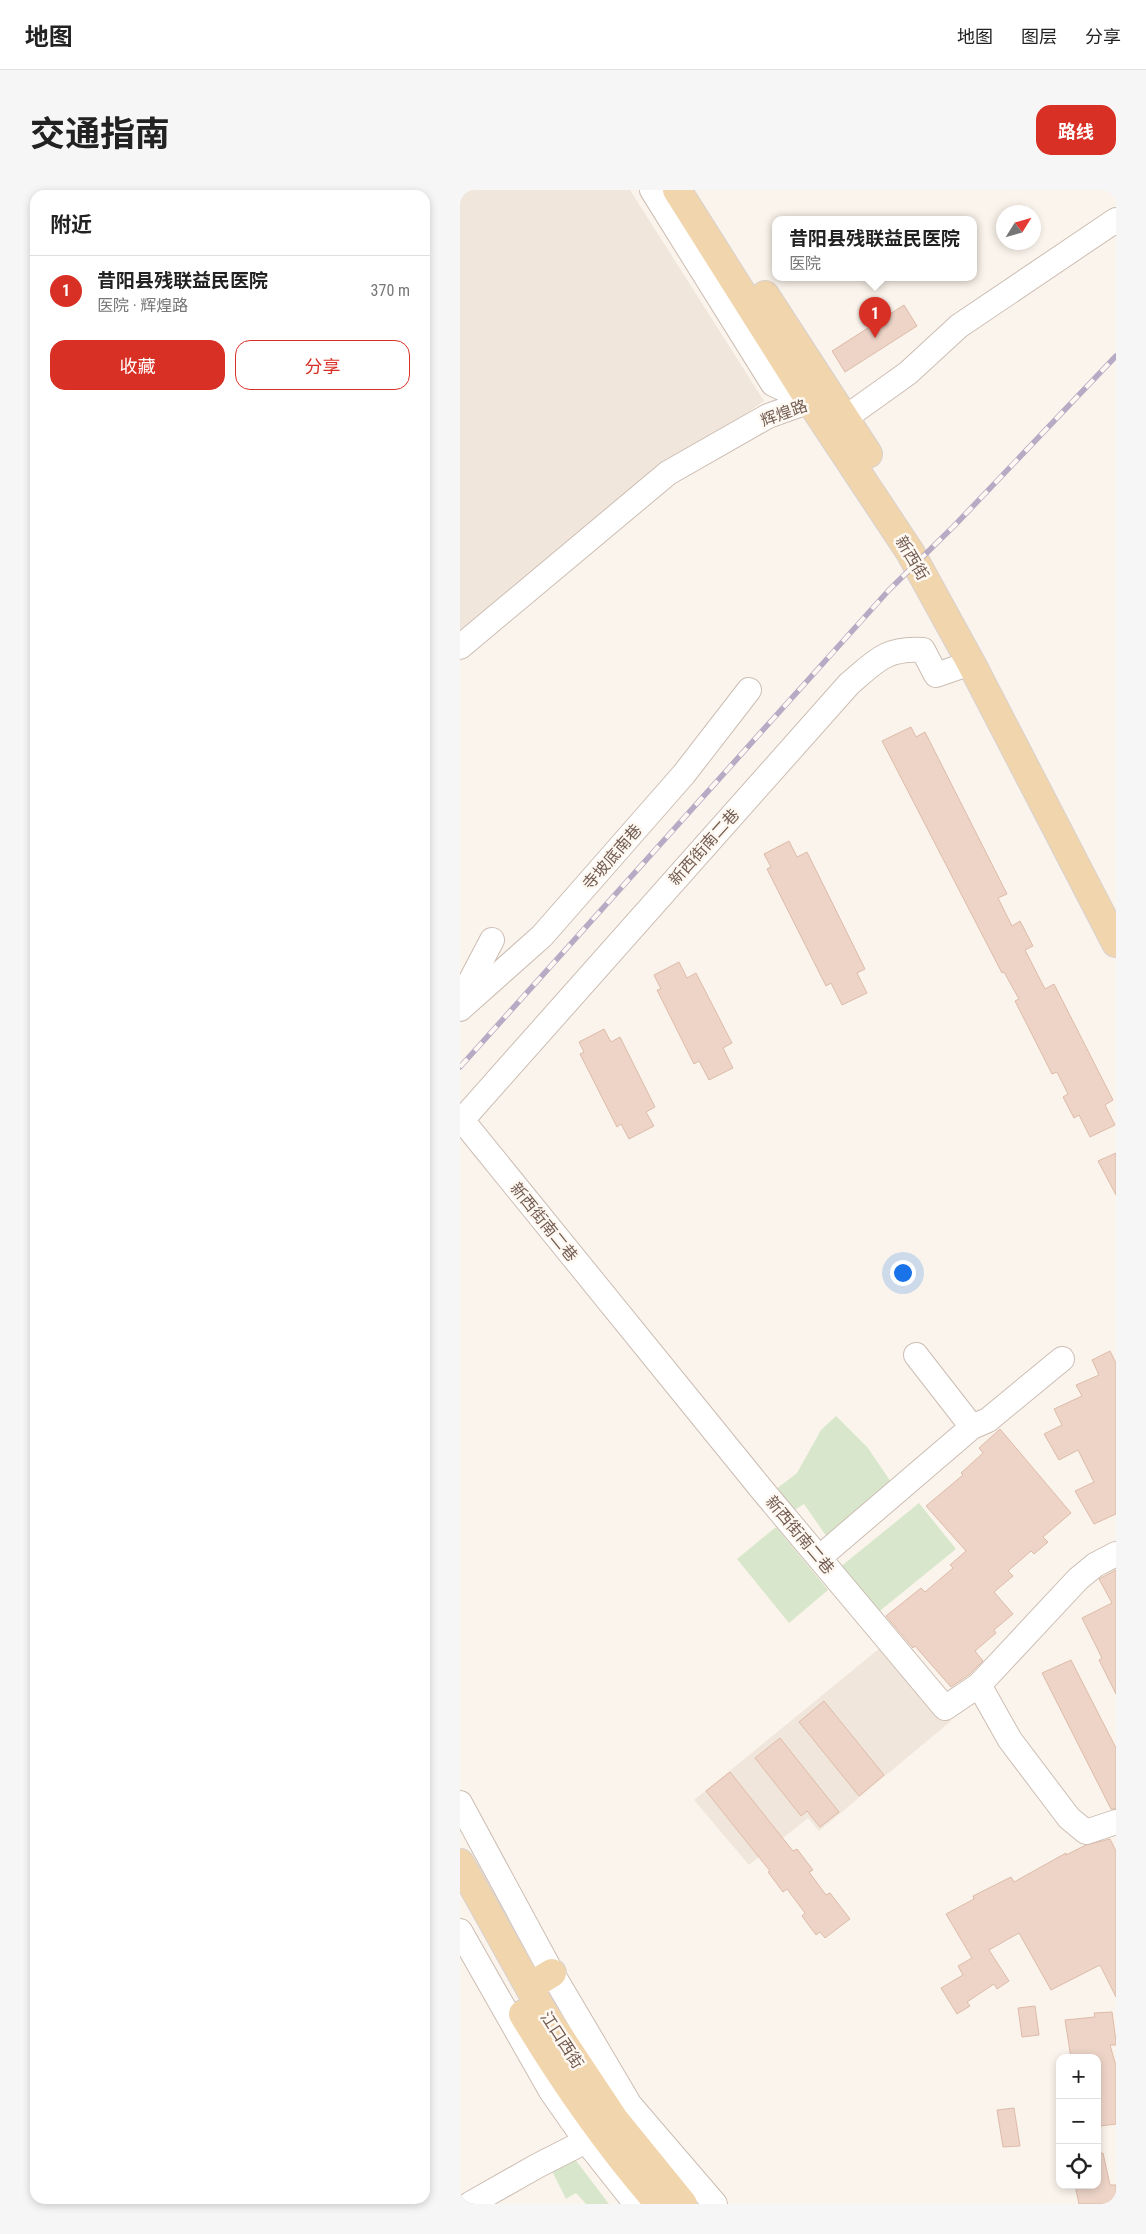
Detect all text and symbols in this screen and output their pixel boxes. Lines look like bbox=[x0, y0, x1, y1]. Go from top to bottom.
text: 地图 bbox=[25, 23, 73, 51]
text: 地图 bbox=[957, 26, 993, 47]
text: 图层 bbox=[1021, 26, 1057, 47]
text: 分享 bbox=[1085, 26, 1121, 47]
button: 路线 bbox=[1036, 105, 1116, 155]
text: 交通指南 bbox=[30, 114, 170, 155]
north arrow bbox=[996, 205, 1041, 250]
text: 附近 bbox=[50, 213, 92, 237]
popup bbox=[772, 216, 977, 281]
text: 昔阳县残联益民医院 bbox=[789, 227, 960, 250]
text: 医院 bbox=[789, 254, 821, 273]
text: 昔阳县残联益民医院 bbox=[97, 269, 268, 292]
text: 1 bbox=[62, 281, 70, 300]
text: 370 m bbox=[371, 281, 410, 300]
text: 医院 · 辉煌路 bbox=[97, 296, 188, 315]
pin: 1 bbox=[859, 297, 891, 338]
button: 收藏 bbox=[50, 340, 225, 390]
button: 分享 bbox=[235, 340, 410, 390]
street label: 辉煌路 bbox=[758, 396, 810, 430]
street label: 新西街 bbox=[891, 533, 933, 583]
street label: 新西街南二巷 bbox=[665, 805, 743, 889]
street label: 寺坡底南巷 bbox=[579, 821, 645, 893]
street label: 新西街南二巷 bbox=[506, 1179, 582, 1265]
your location bbox=[890, 1260, 916, 1286]
street label: 新西街南二巷 bbox=[762, 1492, 838, 1578]
street label: 江口西街 bbox=[537, 2008, 587, 2072]
map controls bbox=[1056, 2054, 1101, 2189]
button: + bbox=[1056, 2054, 1101, 2099]
button: − bbox=[1056, 2099, 1101, 2144]
button: locate bbox=[1056, 2144, 1101, 2189]

